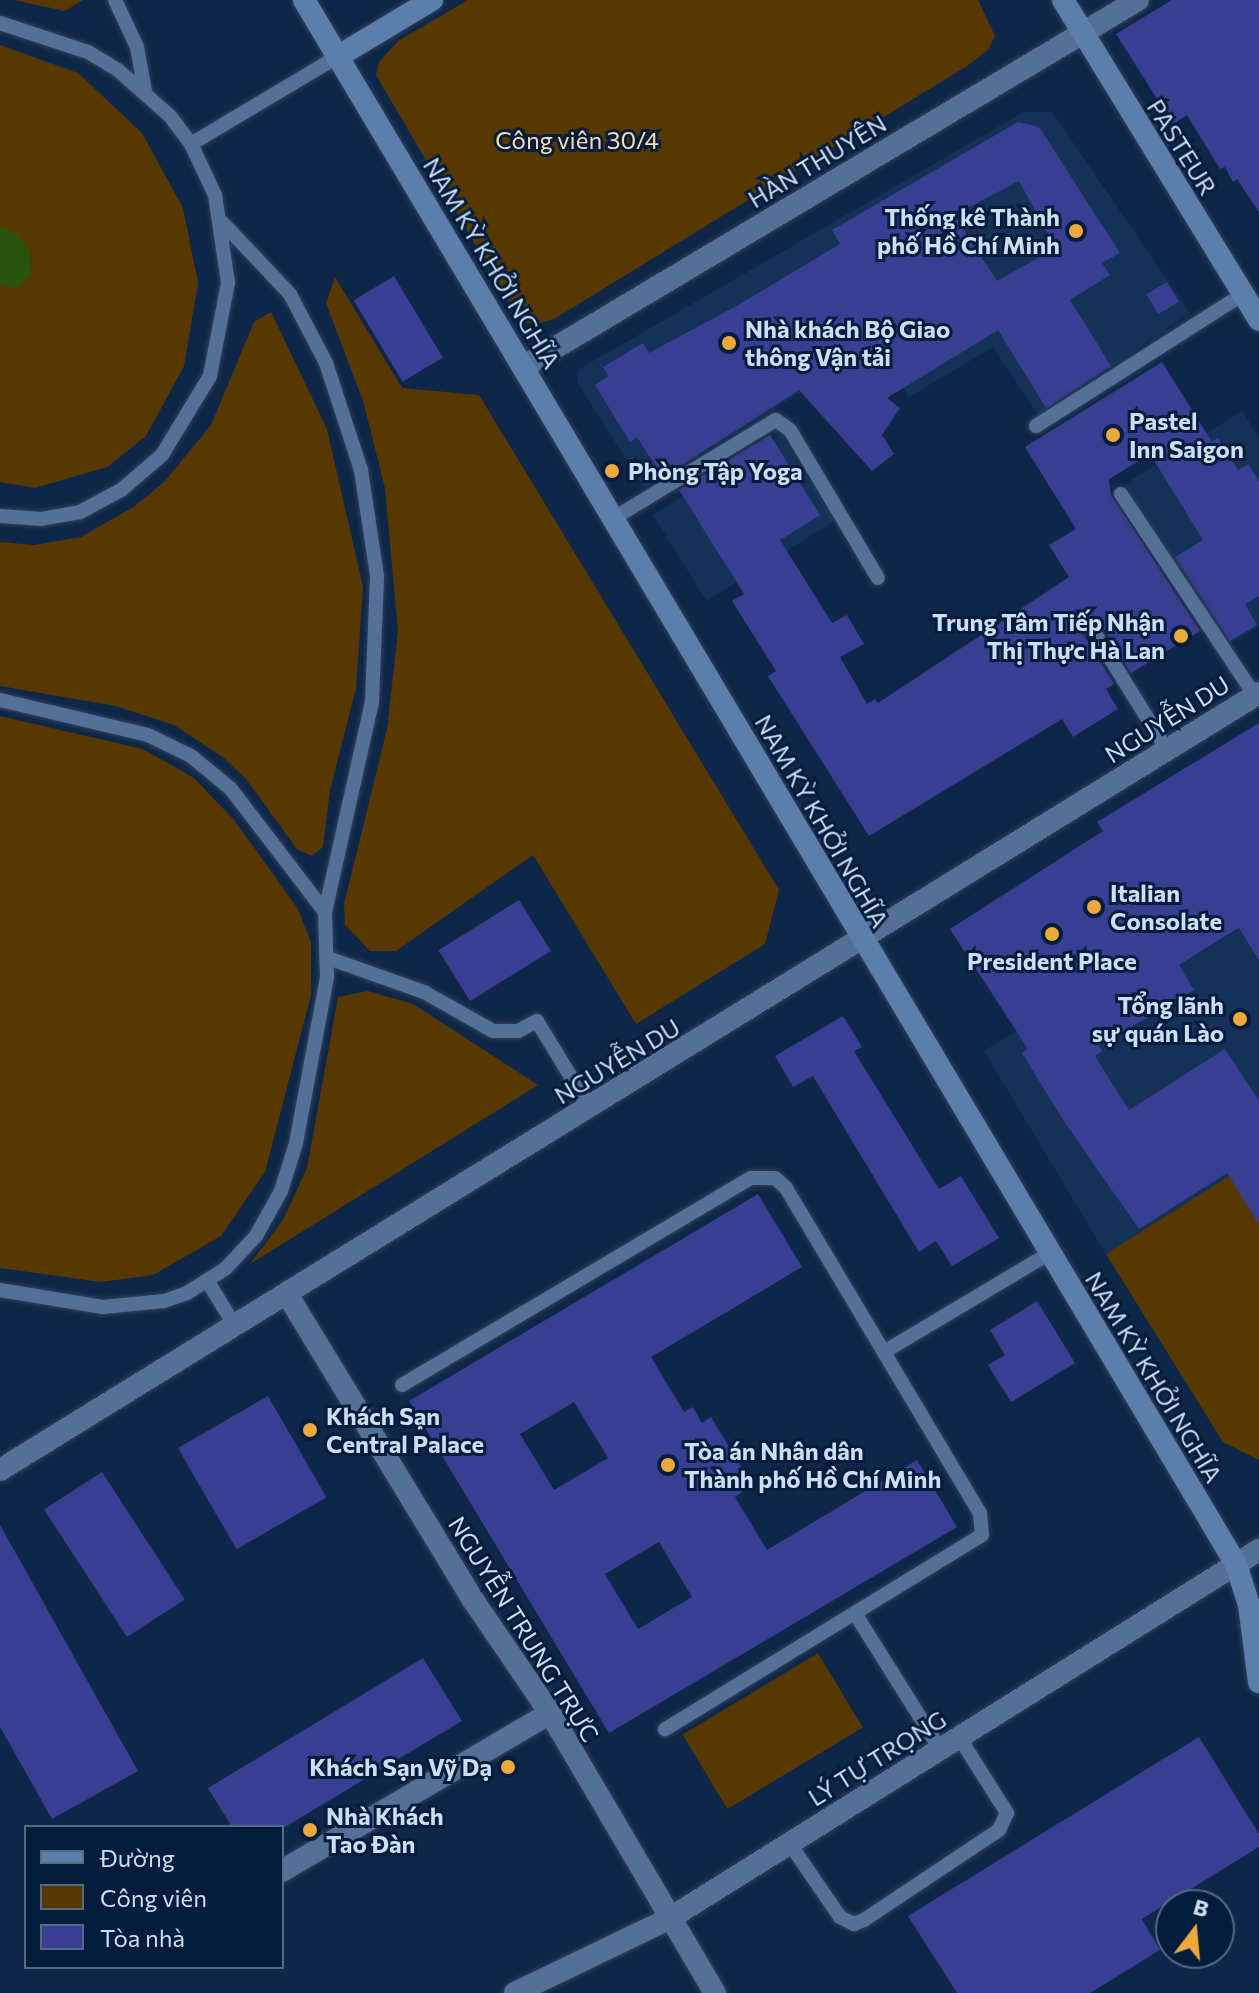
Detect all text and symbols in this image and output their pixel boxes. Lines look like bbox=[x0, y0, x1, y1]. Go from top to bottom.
street label: PASTEUR bbox=[1141, 94, 1223, 200]
street label: HÀN THUYÊN bbox=[743, 108, 891, 214]
park label: Công viên 30/4 bbox=[495, 126, 659, 154]
street label: NAM KỲ KHỞI NGHĨA bbox=[418, 152, 566, 374]
place label: Thống kê Thành phố Hồ Chí Minh bbox=[877, 203, 1060, 259]
marker: Thống kê Thành phố Hồ Chí Minh bbox=[1067, 222, 1085, 240]
place label: Nhà khách Bộ Giao thông Vận tải bbox=[745, 315, 950, 371]
marker: Nhà khách Bộ Giao thông Vận tải bbox=[720, 334, 738, 352]
place label: Pastel Inn Saigon bbox=[1129, 407, 1244, 463]
marker: Pastel Inn Saigon bbox=[1104, 426, 1122, 444]
place label: Phòng Tập Yoga bbox=[628, 457, 803, 485]
marker: Phòng Tập Yoga bbox=[603, 462, 621, 480]
place label: Trung Tâm Tiếp Nhận Thị Thực Hà Lan bbox=[932, 608, 1165, 664]
marker: Trung Tâm Tiếp Nhận Thị Thực Hà Lan bbox=[1172, 627, 1190, 645]
street label: NGUYỄN DU bbox=[1100, 669, 1234, 769]
street label: NAM KỲ KHỞI NGHĨA bbox=[749, 709, 895, 933]
place label: Italian Consolate bbox=[1110, 879, 1222, 935]
marker: Italian Consolate bbox=[1085, 898, 1103, 916]
marker: President Place bbox=[1043, 925, 1061, 943]
place label: President Place bbox=[967, 947, 1137, 975]
place label: Tổng lãnh sự quán Lào bbox=[1092, 991, 1224, 1047]
marker: Tổng lãnh sự quán Lào bbox=[1231, 1010, 1249, 1028]
street label: NGUYỄN DU bbox=[549, 1012, 685, 1110]
street label: NAM KỲ KHỞI NGHĨA bbox=[1080, 1266, 1228, 1488]
place label: Khách Sạn Central Palace bbox=[326, 1402, 484, 1458]
marker: Khách Sạn Central Palace bbox=[301, 1421, 319, 1439]
place label: Tòa án Nhân dân Thành phố Hồ Chí Minh bbox=[684, 1437, 941, 1493]
marker: Tòa án Nhân dân Thành phố Hồ Chí Minh bbox=[659, 1456, 677, 1474]
street label: NGUYỄN TRUNG TRỰC bbox=[443, 1511, 605, 1747]
street label: LÝ TỰ TRỌNG bbox=[803, 1704, 951, 1812]
place label: Khách Sạn Vỹ Dạ bbox=[309, 1753, 492, 1781]
marker: Khách Sạn Vỹ Dạ bbox=[499, 1758, 517, 1776]
place label: Nhà Khách Tao Đàn bbox=[326, 1802, 444, 1858]
marker: Nhà Khách Tao Đàn bbox=[301, 1821, 319, 1839]
legend bbox=[24, 1825, 284, 1969]
text: Đường bbox=[100, 1843, 175, 1872]
text: Công viên bbox=[100, 1883, 207, 1912]
north arrow bbox=[1155, 1889, 1235, 1969]
text: B bbox=[1190, 1892, 1212, 1922]
text: Tòa nhà bbox=[100, 1923, 185, 1952]

